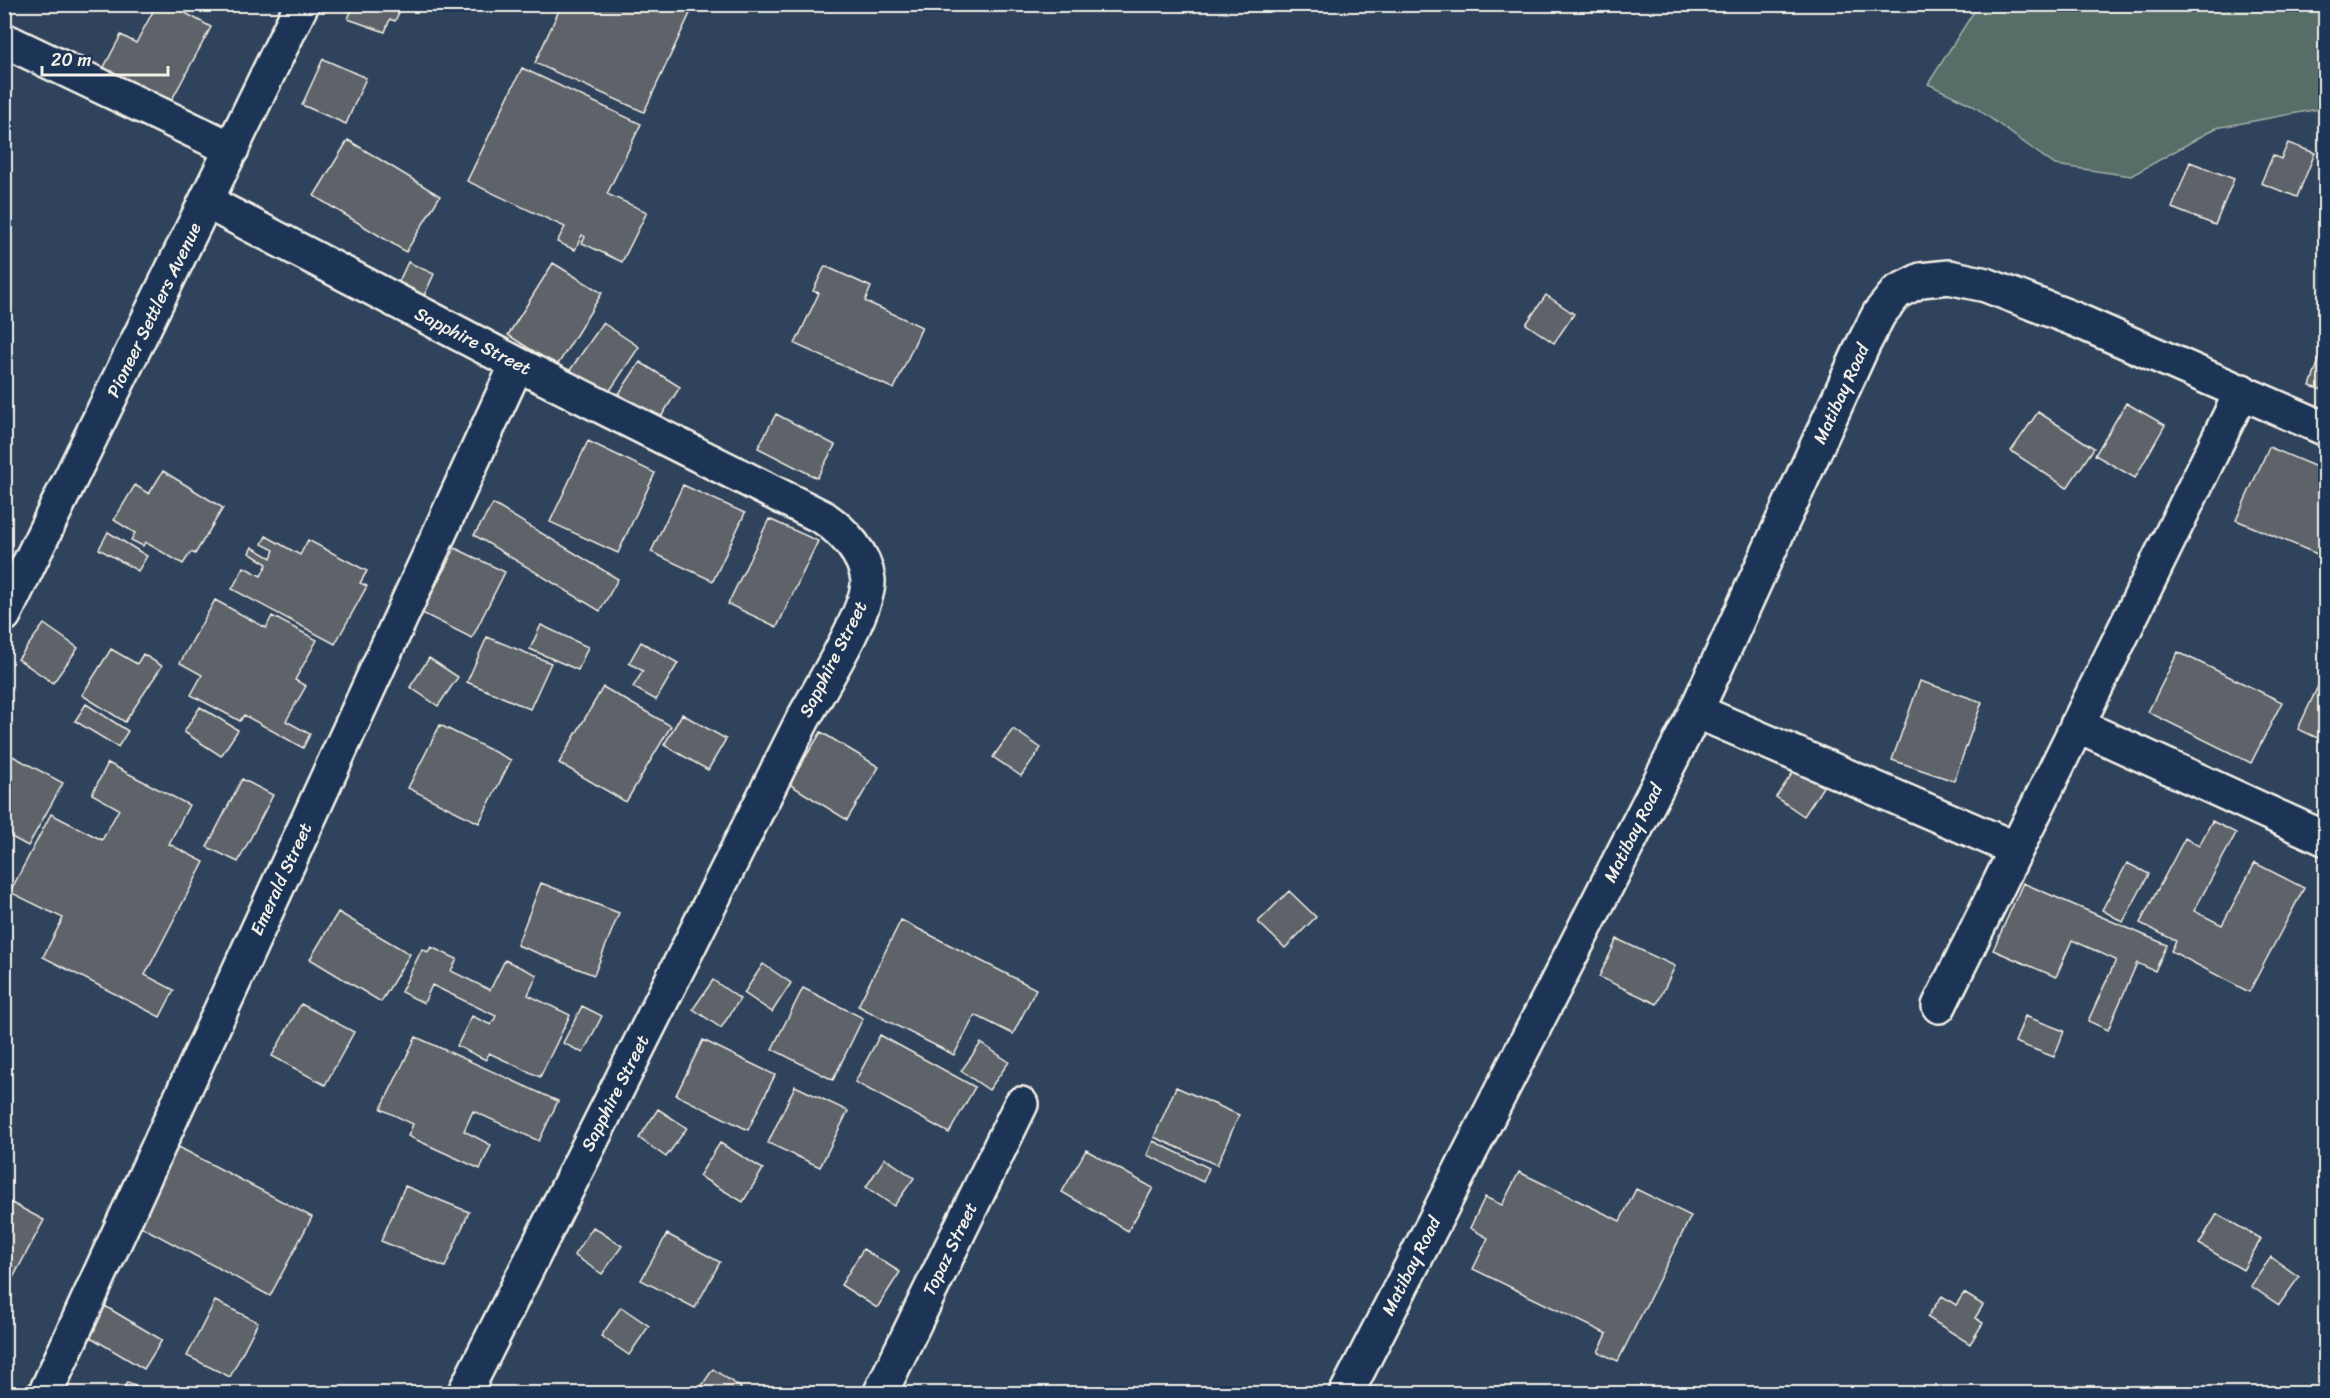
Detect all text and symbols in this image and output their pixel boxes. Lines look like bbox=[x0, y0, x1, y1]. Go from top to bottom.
scale bar bbox=[42, 39, 168, 77]
text: 20 m bbox=[51, 44, 91, 76]
street label: Pioneer Settlers Avenue bbox=[98, 217, 211, 403]
street label: Sapphire Street bbox=[409, 298, 537, 384]
street label: Matibay Road bbox=[1804, 337, 1879, 450]
street label: Sapphire Street bbox=[790, 595, 876, 723]
street label: Matibay Road bbox=[1594, 776, 1672, 888]
street label: Emerald Street bbox=[241, 817, 321, 941]
street label: Sapphire Street bbox=[572, 1029, 658, 1157]
street label: Topaz Street bbox=[913, 1196, 987, 1301]
street label: Matibay Road bbox=[1372, 1209, 1450, 1321]

